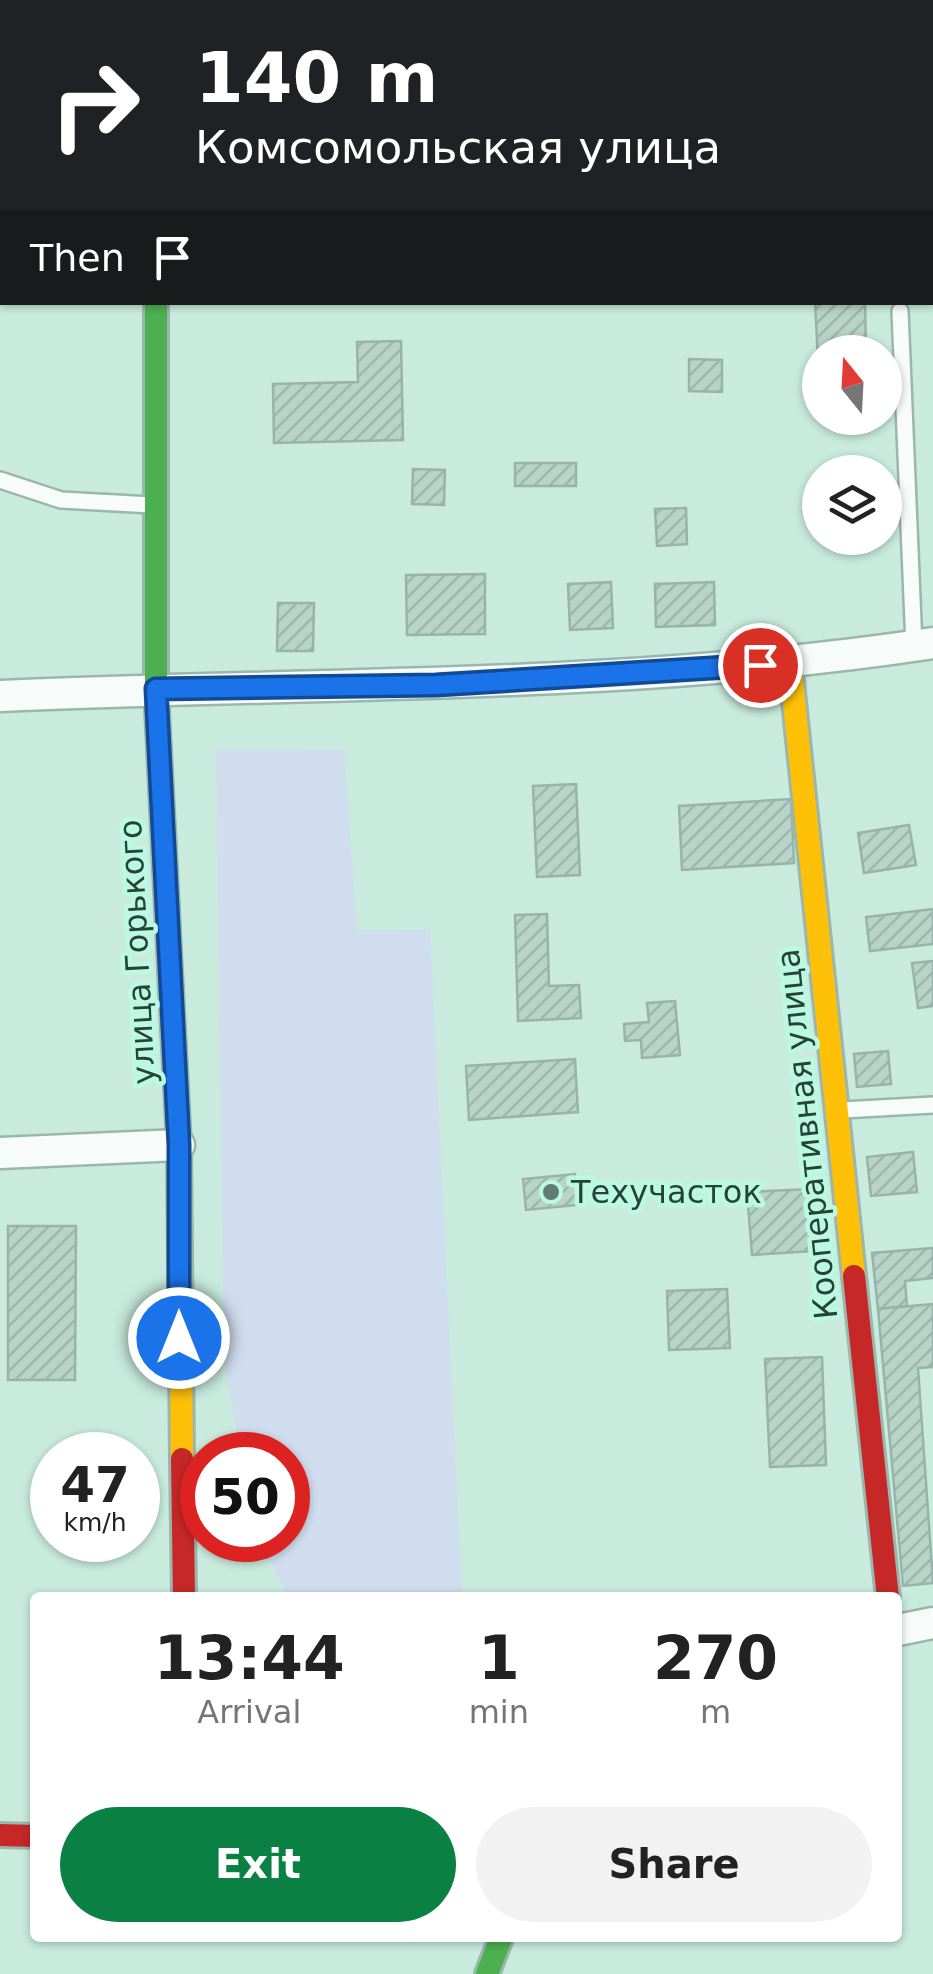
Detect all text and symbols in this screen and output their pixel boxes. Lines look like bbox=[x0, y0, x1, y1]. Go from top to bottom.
text: 140 m bbox=[195, 37, 438, 119]
icon: right bbox=[30, 40, 160, 170]
text: Комсомольская улица bbox=[195, 121, 721, 174]
icon: arrive bbox=[145, 230, 200, 285]
text: Then bbox=[30, 236, 125, 280]
north arrow bbox=[802, 335, 902, 435]
map controls bbox=[802, 335, 902, 555]
button: layers bbox=[802, 455, 902, 555]
pin bbox=[718, 623, 803, 708]
icon: arrive bbox=[733, 638, 788, 693]
street label: улица Горького bbox=[111, 819, 163, 1085]
street label: Кооперативная улица bbox=[769, 947, 845, 1321]
place label: Техучасток bbox=[570, 1173, 762, 1211]
marker: Техучасток bbox=[540, 1181, 562, 1203]
position arrow bbox=[127, 1286, 231, 1390]
speed limit sign: 50 bbox=[180, 1432, 310, 1562]
text: 47 bbox=[60, 1456, 130, 1514]
text: km/h bbox=[63, 1508, 127, 1537]
text: 13:44 bbox=[154, 1623, 345, 1693]
text: 1 bbox=[478, 1623, 520, 1693]
text: 270 bbox=[653, 1623, 778, 1693]
text: Arrival bbox=[197, 1693, 301, 1731]
text: min bbox=[469, 1693, 529, 1731]
text: m bbox=[700, 1693, 731, 1731]
button: Exit bbox=[60, 1807, 456, 1922]
button: Share bbox=[476, 1807, 872, 1922]

